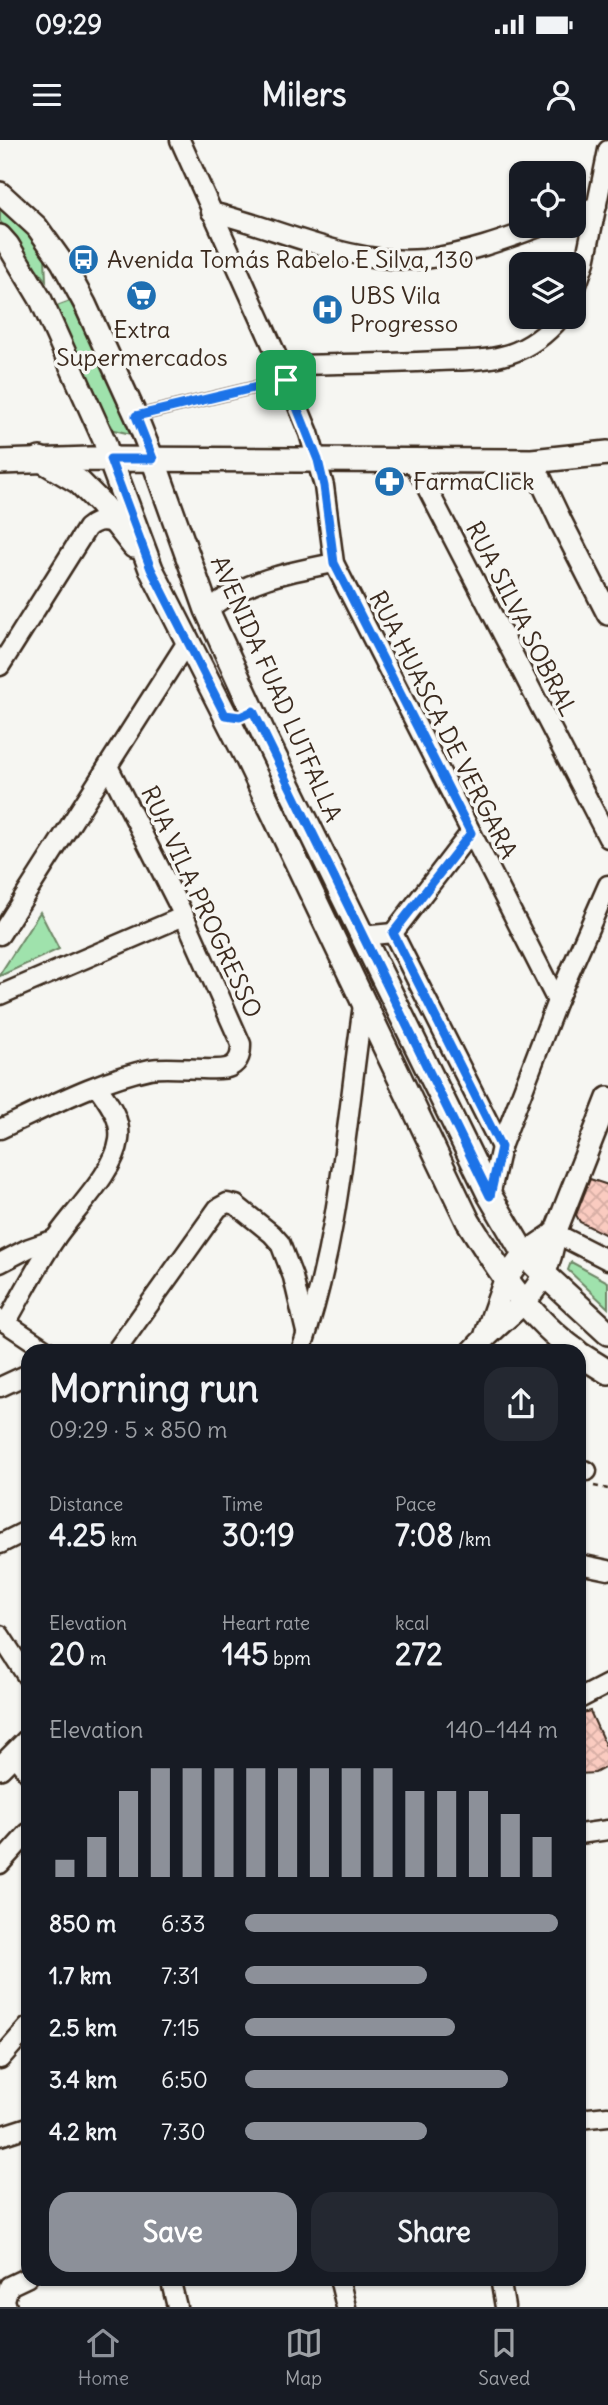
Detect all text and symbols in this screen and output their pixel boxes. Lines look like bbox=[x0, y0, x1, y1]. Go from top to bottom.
text: 09:29 bbox=[35, 8, 102, 41]
text: Milers bbox=[261, 74, 347, 115]
icon: menu bbox=[28, 76, 66, 114]
icon: person bbox=[542, 76, 580, 114]
map controls bbox=[509, 161, 586, 329]
button: locate bbox=[509, 161, 586, 238]
bus stop icon: Avenida Tomás Rabelo E Silva, 130 bbox=[67, 243, 101, 277]
place label: Avenida Tomás Rabelo E Silva, 130 bbox=[107, 244, 474, 274]
button: layers bbox=[509, 252, 586, 329]
supermarket icon: Extra Supermercados bbox=[125, 279, 159, 313]
place label: UBS Vila Progresso bbox=[350, 280, 458, 338]
hospital icon: UBS Vila Progresso bbox=[310, 293, 344, 327]
place label: Extra Supermercados bbox=[56, 314, 228, 372]
pin bbox=[256, 350, 316, 410]
icon: arrive bbox=[267, 361, 305, 399]
pharmacy icon: FarmaClick bbox=[373, 465, 407, 499]
place label: FarmaClick bbox=[413, 466, 535, 496]
street label: RUA SILVA SOBRAL bbox=[460, 516, 584, 721]
street label: AVENIDA FUAD LUTFALLA bbox=[205, 551, 349, 826]
street label: RUA HUASCA DE VERGARA bbox=[363, 586, 525, 863]
street label: RUA VILA PROGRESSO bbox=[135, 781, 269, 1022]
text: Morning run bbox=[49, 1365, 259, 1412]
button: share bbox=[484, 1367, 558, 1441]
text: 09:29 · 5 × 850 m bbox=[49, 1415, 227, 1444]
text: Distance bbox=[49, 1492, 123, 1516]
text: Time bbox=[222, 1492, 263, 1516]
text: Pace bbox=[395, 1492, 436, 1516]
text: 4.25 bbox=[49, 1516, 106, 1554]
text: 30:19 bbox=[222, 1516, 295, 1554]
text: 7:08 bbox=[395, 1516, 454, 1554]
text: km bbox=[106, 1527, 137, 1551]
text: /km bbox=[454, 1527, 491, 1551]
text: Elevation bbox=[49, 1611, 127, 1635]
text: Heart rate bbox=[222, 1611, 310, 1635]
text: kcal bbox=[395, 1611, 429, 1635]
text: 20 bbox=[49, 1635, 85, 1673]
text: 145 bbox=[222, 1635, 269, 1673]
text: 272 bbox=[395, 1635, 443, 1673]
text: m bbox=[85, 1646, 106, 1670]
text: bpm bbox=[269, 1646, 311, 1670]
text: Elevation bbox=[49, 1715, 143, 1744]
text: 140–144 m bbox=[446, 1715, 558, 1744]
text: 850 m bbox=[49, 1909, 116, 1938]
text: 6:33 bbox=[161, 1909, 206, 1938]
text: 1.7 km bbox=[49, 1961, 112, 1990]
text: 7:31 bbox=[161, 1961, 199, 1990]
text: 2.5 km bbox=[49, 2013, 117, 2042]
text: 7:15 bbox=[161, 2013, 200, 2042]
text: 3.4 km bbox=[49, 2065, 117, 2094]
text: 6:50 bbox=[161, 2065, 208, 2094]
text: 4.2 km bbox=[49, 2117, 117, 2146]
text: 7:30 bbox=[161, 2117, 206, 2146]
button: Save bbox=[49, 2192, 297, 2272]
button: Share bbox=[311, 2192, 558, 2272]
tab: Home bbox=[78, 2324, 129, 2390]
tab: Map bbox=[285, 2324, 323, 2390]
tab: Saved bbox=[478, 2324, 530, 2390]

